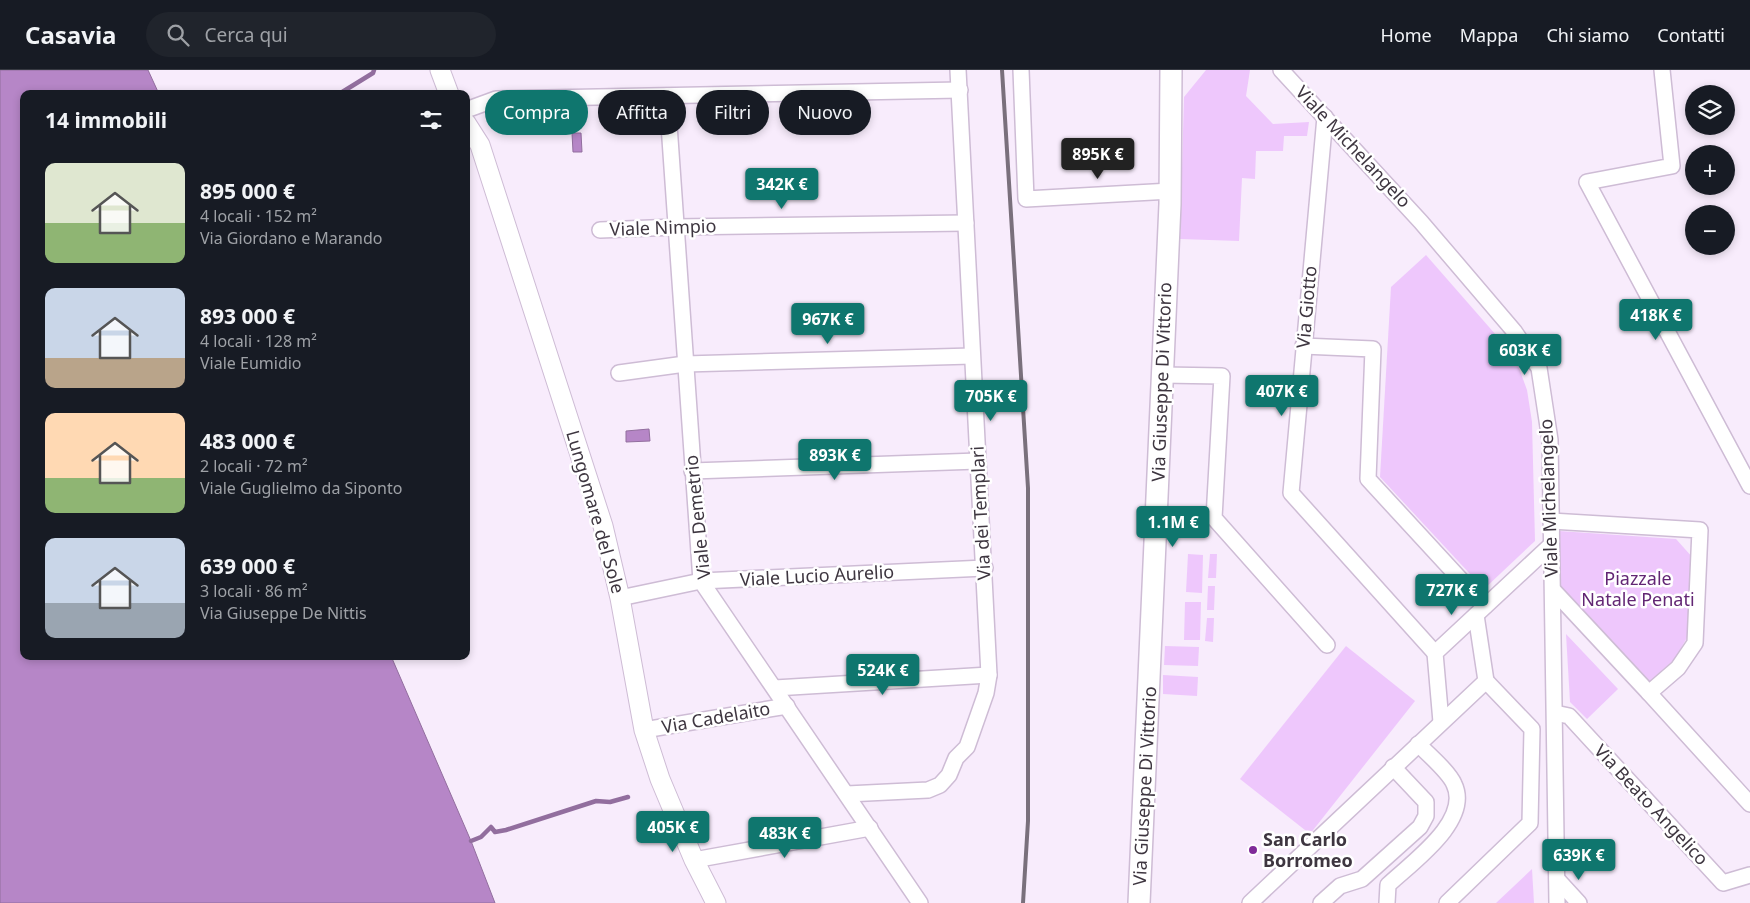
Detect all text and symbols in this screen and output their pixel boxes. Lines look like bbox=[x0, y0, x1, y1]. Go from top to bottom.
search box bbox=[146, 12, 496, 57]
text: Casavia bbox=[25, 18, 116, 51]
icon: search bbox=[164, 21, 192, 49]
text: Cerca qui bbox=[204, 22, 288, 48]
text: Home bbox=[1381, 23, 1432, 47]
text: Mappa bbox=[1460, 23, 1518, 47]
text: Chi siamo bbox=[1546, 23, 1629, 47]
text: Contatti bbox=[1657, 23, 1725, 47]
street label: Viale Michelangelo bbox=[1291, 80, 1417, 212]
map controls bbox=[1685, 85, 1735, 255]
button: layers bbox=[1685, 85, 1735, 135]
chip: Compra bbox=[485, 90, 588, 135]
chip: Affitta bbox=[598, 90, 686, 135]
chip: Filtri bbox=[696, 90, 769, 135]
chip: Nuovo bbox=[779, 90, 871, 135]
text: 14 immobili bbox=[45, 106, 167, 134]
icon: filters bbox=[417, 106, 445, 134]
pin: 895K € bbox=[1057, 138, 1139, 180]
text: 895K € bbox=[1072, 143, 1124, 165]
button: + bbox=[1685, 145, 1735, 195]
pin: 342K € bbox=[741, 168, 823, 210]
text: 342K € bbox=[756, 173, 808, 195]
text: 895 000 € bbox=[200, 177, 295, 205]
icon: home bbox=[85, 183, 145, 243]
text: 4 locali · 152 m² bbox=[200, 205, 317, 227]
button: − bbox=[1685, 205, 1735, 255]
street label: Viale Nimpio bbox=[609, 213, 717, 241]
text: Via Giordano e Marando bbox=[200, 227, 383, 249]
street label: Via Giotto bbox=[1290, 265, 1322, 349]
street label: Via Giuseppe Di Vittorio bbox=[1146, 282, 1176, 482]
pin: 418K € bbox=[1615, 298, 1697, 341]
text: 893 000 € bbox=[200, 302, 295, 330]
pin: 967K € bbox=[787, 302, 869, 345]
text: 418K € bbox=[1630, 304, 1682, 326]
icon: home bbox=[85, 308, 145, 368]
text: 967K € bbox=[802, 308, 854, 330]
text: 4 locali · 128 m² bbox=[200, 330, 317, 352]
pin: 603K € bbox=[1484, 334, 1566, 376]
text: 603K € bbox=[1499, 339, 1551, 361]
text: Viale Eumidio bbox=[200, 352, 302, 374]
pin: 407K € bbox=[1241, 374, 1323, 417]
pin: 705K € bbox=[950, 380, 1032, 422]
text: 407K € bbox=[1256, 380, 1308, 402]
text: 705K € bbox=[965, 385, 1017, 407]
street label: Viale Michelangelo bbox=[1533, 418, 1563, 578]
text: 483 000 € bbox=[200, 427, 295, 455]
street label: Lungomare del Sole bbox=[561, 427, 631, 596]
icon: home bbox=[85, 433, 145, 493]
pin: 893K € bbox=[794, 438, 876, 481]
text: 893K € bbox=[809, 444, 861, 466]
street label: Via dei Templari bbox=[965, 445, 996, 581]
street label: Viale Demetrio bbox=[679, 454, 715, 580]
text: 2 locali · 72 m² bbox=[200, 455, 308, 477]
text: Viale Guglielmo da Siponto bbox=[200, 477, 402, 499]
pin: 1.1M € bbox=[1132, 506, 1214, 548]
text: 1.1M € bbox=[1147, 511, 1199, 533]
text: 639 000 € bbox=[200, 552, 295, 580]
icon: home bbox=[85, 558, 145, 618]
street label: Viale Lucio Aurelio bbox=[739, 559, 895, 591]
park label: Piazzale Natale Penati bbox=[1581, 566, 1695, 611]
pin: 727K € bbox=[1411, 574, 1493, 616]
text: 727K € bbox=[1426, 579, 1478, 601]
text: 3 locali · 86 m² bbox=[200, 580, 308, 602]
text: Via Giuseppe De Nittis bbox=[200, 602, 367, 624]
pin: 524K € bbox=[842, 654, 924, 696]
text: 524K € bbox=[857, 659, 909, 681]
street label: Via Giuseppe Di Vittorio bbox=[1127, 686, 1161, 886]
street label: Via Cadelaito bbox=[660, 696, 772, 738]
street label: Via Beato Angelico bbox=[1589, 739, 1714, 870]
pin: 405K € bbox=[632, 810, 714, 853]
text: 405K € bbox=[647, 816, 699, 838]
pin: 483K € bbox=[744, 816, 826, 859]
text: 483K € bbox=[759, 822, 811, 844]
place label: San Carlo Borromeo bbox=[1263, 827, 1353, 872]
pin: 639K € bbox=[1538, 838, 1620, 881]
marker: San Carlo Borromeo bbox=[1247, 844, 1259, 856]
text: 639K € bbox=[1553, 844, 1605, 866]

